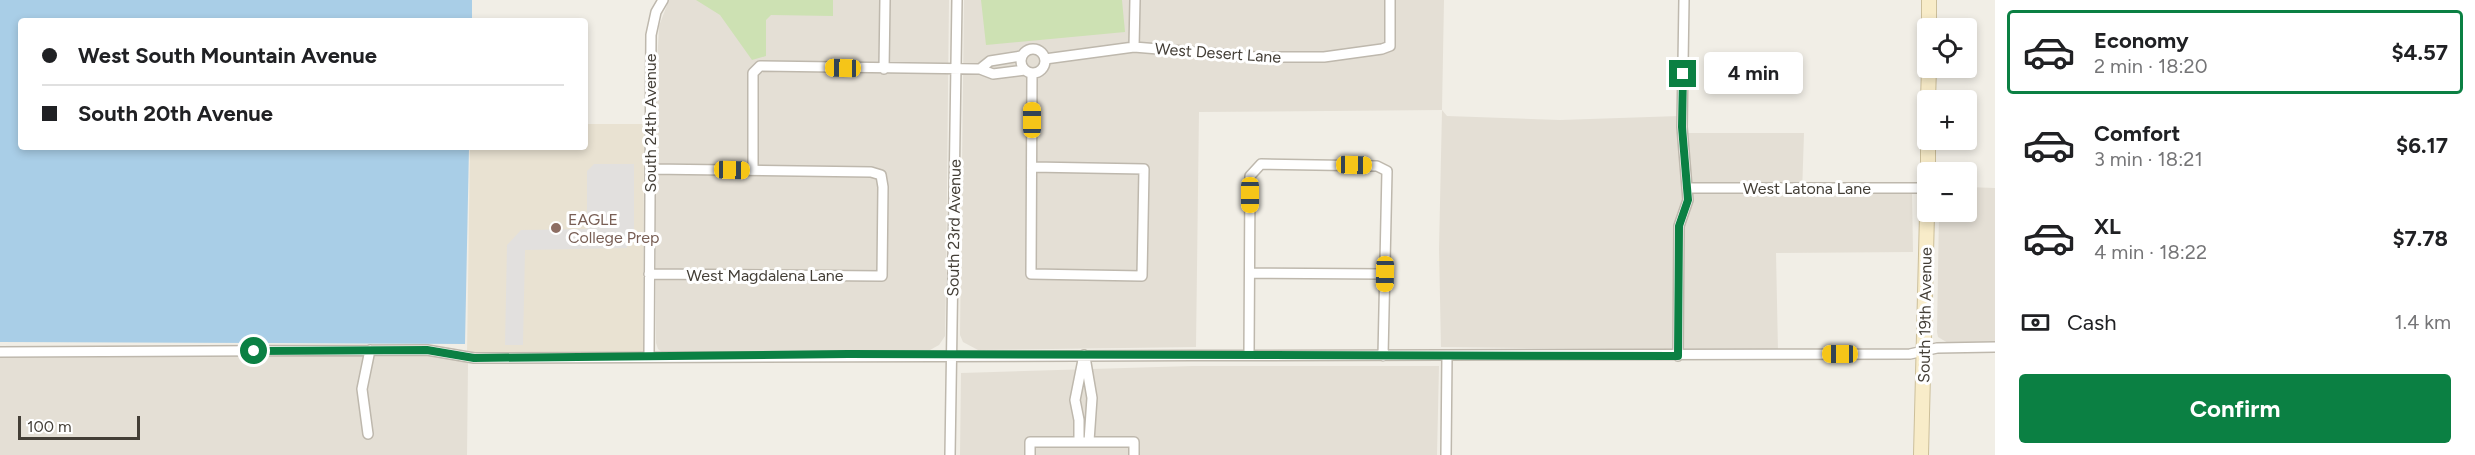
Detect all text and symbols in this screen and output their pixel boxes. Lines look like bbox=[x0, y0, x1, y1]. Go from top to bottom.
map controls bbox=[1917, 18, 1977, 222]
button: locate bbox=[1917, 18, 1977, 78]
icon: car bbox=[2022, 25, 2076, 79]
text: Economy bbox=[2094, 27, 2189, 54]
street label: West Desert Lane bbox=[1154, 39, 1282, 67]
text: $4.57 bbox=[2391, 39, 2448, 66]
text: West South Mountain Avenue bbox=[78, 42, 377, 69]
street label: South 24th Avenue bbox=[641, 53, 660, 192]
callout: 4 min bbox=[1704, 53, 1803, 95]
text: 2 min · 18:20 bbox=[2094, 54, 2208, 78]
car bbox=[825, 59, 861, 77]
route end bbox=[1669, 60, 1696, 87]
text: 4 min bbox=[1728, 61, 1779, 85]
button: + bbox=[1917, 90, 1977, 150]
text: South 20th Avenue bbox=[78, 100, 273, 127]
car bbox=[1023, 102, 1041, 138]
icon: car bbox=[2022, 118, 2076, 172]
text: Comfort bbox=[2094, 120, 2180, 147]
text: $6.17 bbox=[2396, 132, 2448, 159]
text: 3 min · 18:21 bbox=[2094, 147, 2203, 171]
car bbox=[1336, 156, 1372, 174]
street label: South 23rd Avenue bbox=[943, 159, 965, 297]
car bbox=[714, 161, 750, 179]
button: − bbox=[1917, 162, 1977, 222]
car bbox=[1241, 177, 1259, 213]
street label: West Latona Lane bbox=[1743, 179, 1871, 198]
place label: EAGLE College Prep bbox=[568, 210, 659, 247]
icon: car bbox=[2022, 211, 2076, 265]
text: XL bbox=[2094, 213, 2121, 240]
marker: EAGLE College Prep bbox=[549, 221, 563, 235]
text: $7.78 bbox=[2392, 225, 2448, 252]
text: 4 min · 18:22 bbox=[2094, 240, 2207, 264]
street label: South 19th Avenue bbox=[1914, 247, 1936, 383]
car bbox=[1376, 256, 1394, 292]
street label: West Magdalena Lane bbox=[687, 266, 844, 285]
icon: cash bbox=[2019, 306, 2052, 339]
text: Cash bbox=[2067, 309, 2117, 336]
text: 1.4 km bbox=[2395, 310, 2451, 334]
route start bbox=[240, 337, 267, 364]
car bbox=[1822, 345, 1858, 363]
button: Confirm bbox=[2019, 374, 2451, 443]
scale bar bbox=[18, 413, 140, 440]
text: 100 m bbox=[27, 417, 72, 436]

